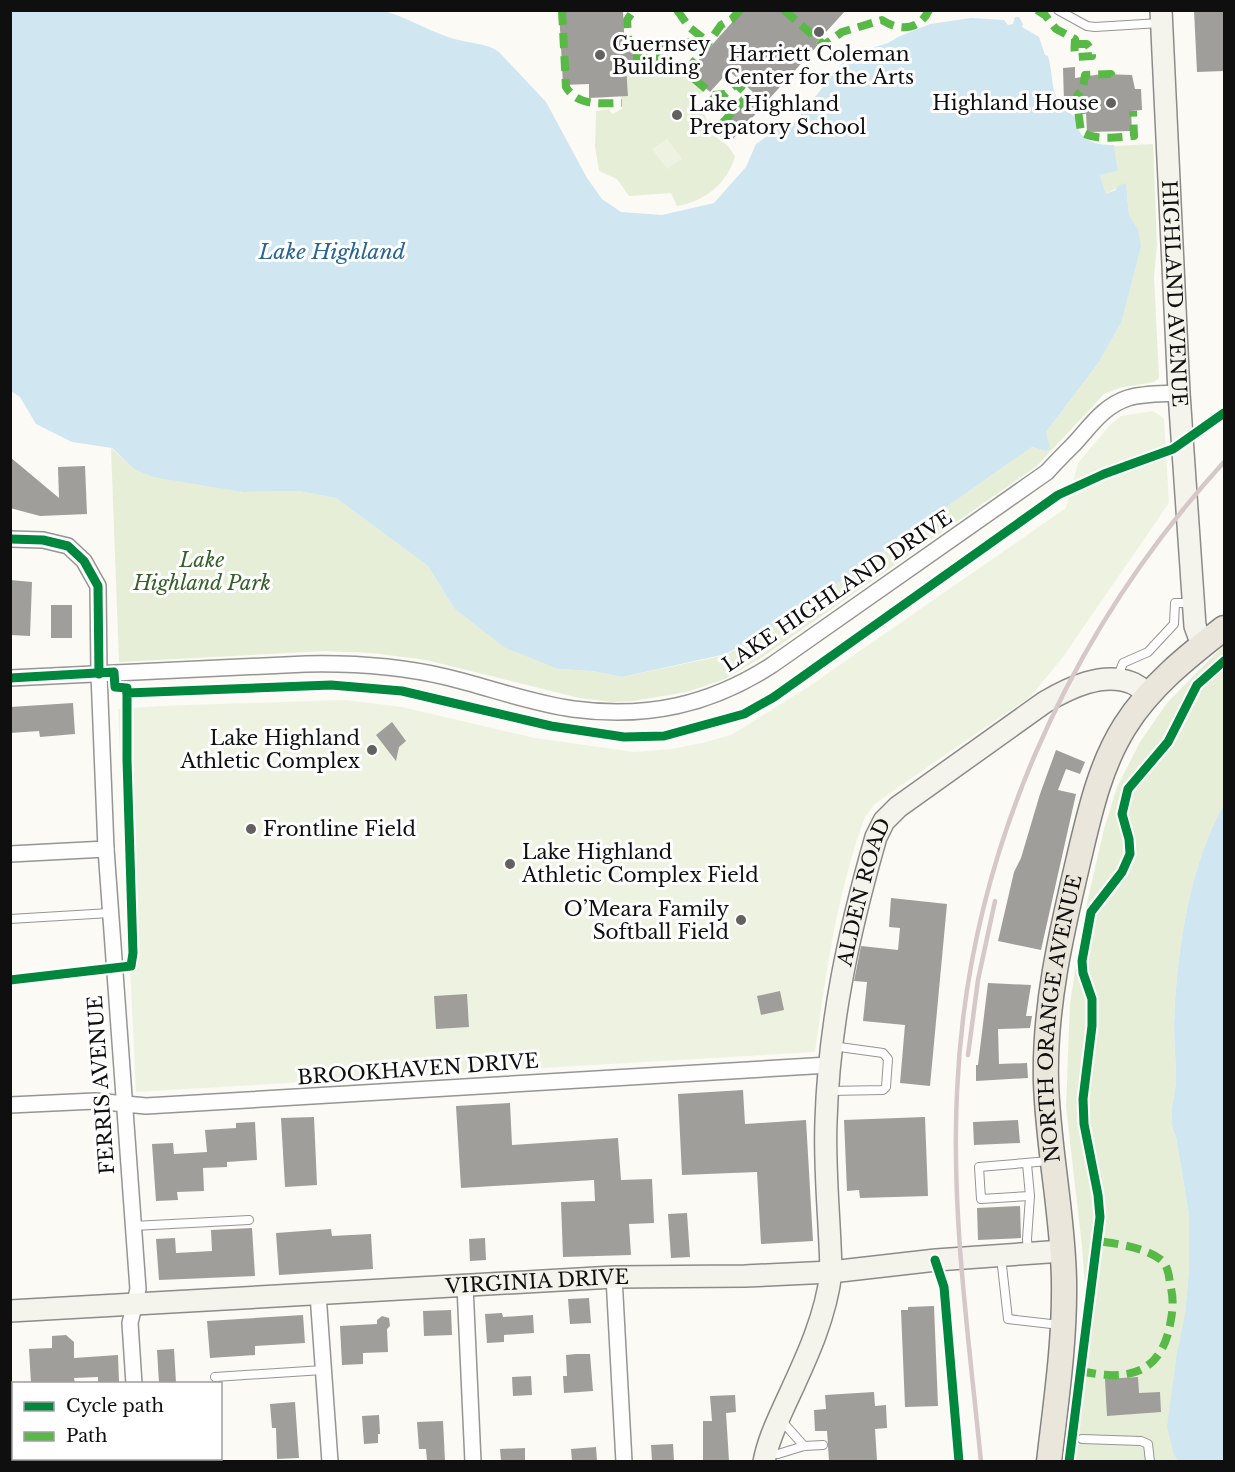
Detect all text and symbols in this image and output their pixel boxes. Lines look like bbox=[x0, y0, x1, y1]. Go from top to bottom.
marker: Harriett Coleman Center for the Arts bbox=[812, 25, 826, 39]
place label: Guernsey Building bbox=[612, 32, 711, 79]
place label: Harriett Coleman Center for the Arts bbox=[724, 42, 914, 89]
marker: Guernsey Building bbox=[593, 48, 607, 62]
place label: Highland House bbox=[932, 91, 1099, 115]
place label: Lake Highland Prepatory School bbox=[689, 92, 866, 139]
marker: Highland House bbox=[1104, 96, 1118, 110]
marker: Lake Highland Prepatory School bbox=[670, 108, 684, 122]
street label: HIGHLAND AVENUE bbox=[1157, 180, 1192, 408]
water label: Lake Highland bbox=[258, 239, 406, 265]
street label: LAKE HIGHLAND DRIVE bbox=[718, 505, 956, 677]
park label: Lake Highland Park bbox=[132, 548, 271, 595]
place label: Lake Highland Athletic Complex bbox=[179, 726, 360, 773]
marker: Lake Highland Athletic Complex bbox=[365, 743, 379, 757]
street label: ALDEN ROAD bbox=[832, 814, 896, 969]
place label: Frontline Field bbox=[263, 817, 416, 841]
marker: Frontline Field bbox=[244, 822, 258, 836]
place label: Lake Highland Athletic Complex Field bbox=[521, 840, 759, 887]
marker: Lake Highland Athletic Complex Field bbox=[503, 857, 517, 871]
street label: NORTH ORANGE AVENUE bbox=[1034, 872, 1087, 1164]
place label: O’Meara Family Softball Field bbox=[564, 897, 729, 944]
marker: O’Meara Family Softball Field bbox=[734, 913, 748, 927]
street label: FERRIS AVENUE bbox=[83, 995, 119, 1175]
street label: BROOKHAVEN DRIVE bbox=[297, 1049, 539, 1089]
street label: VIRGINIA DRIVE bbox=[444, 1265, 629, 1299]
legend bbox=[12, 1382, 222, 1460]
text: Cycle path bbox=[66, 1395, 164, 1417]
text: Path bbox=[66, 1425, 107, 1447]

